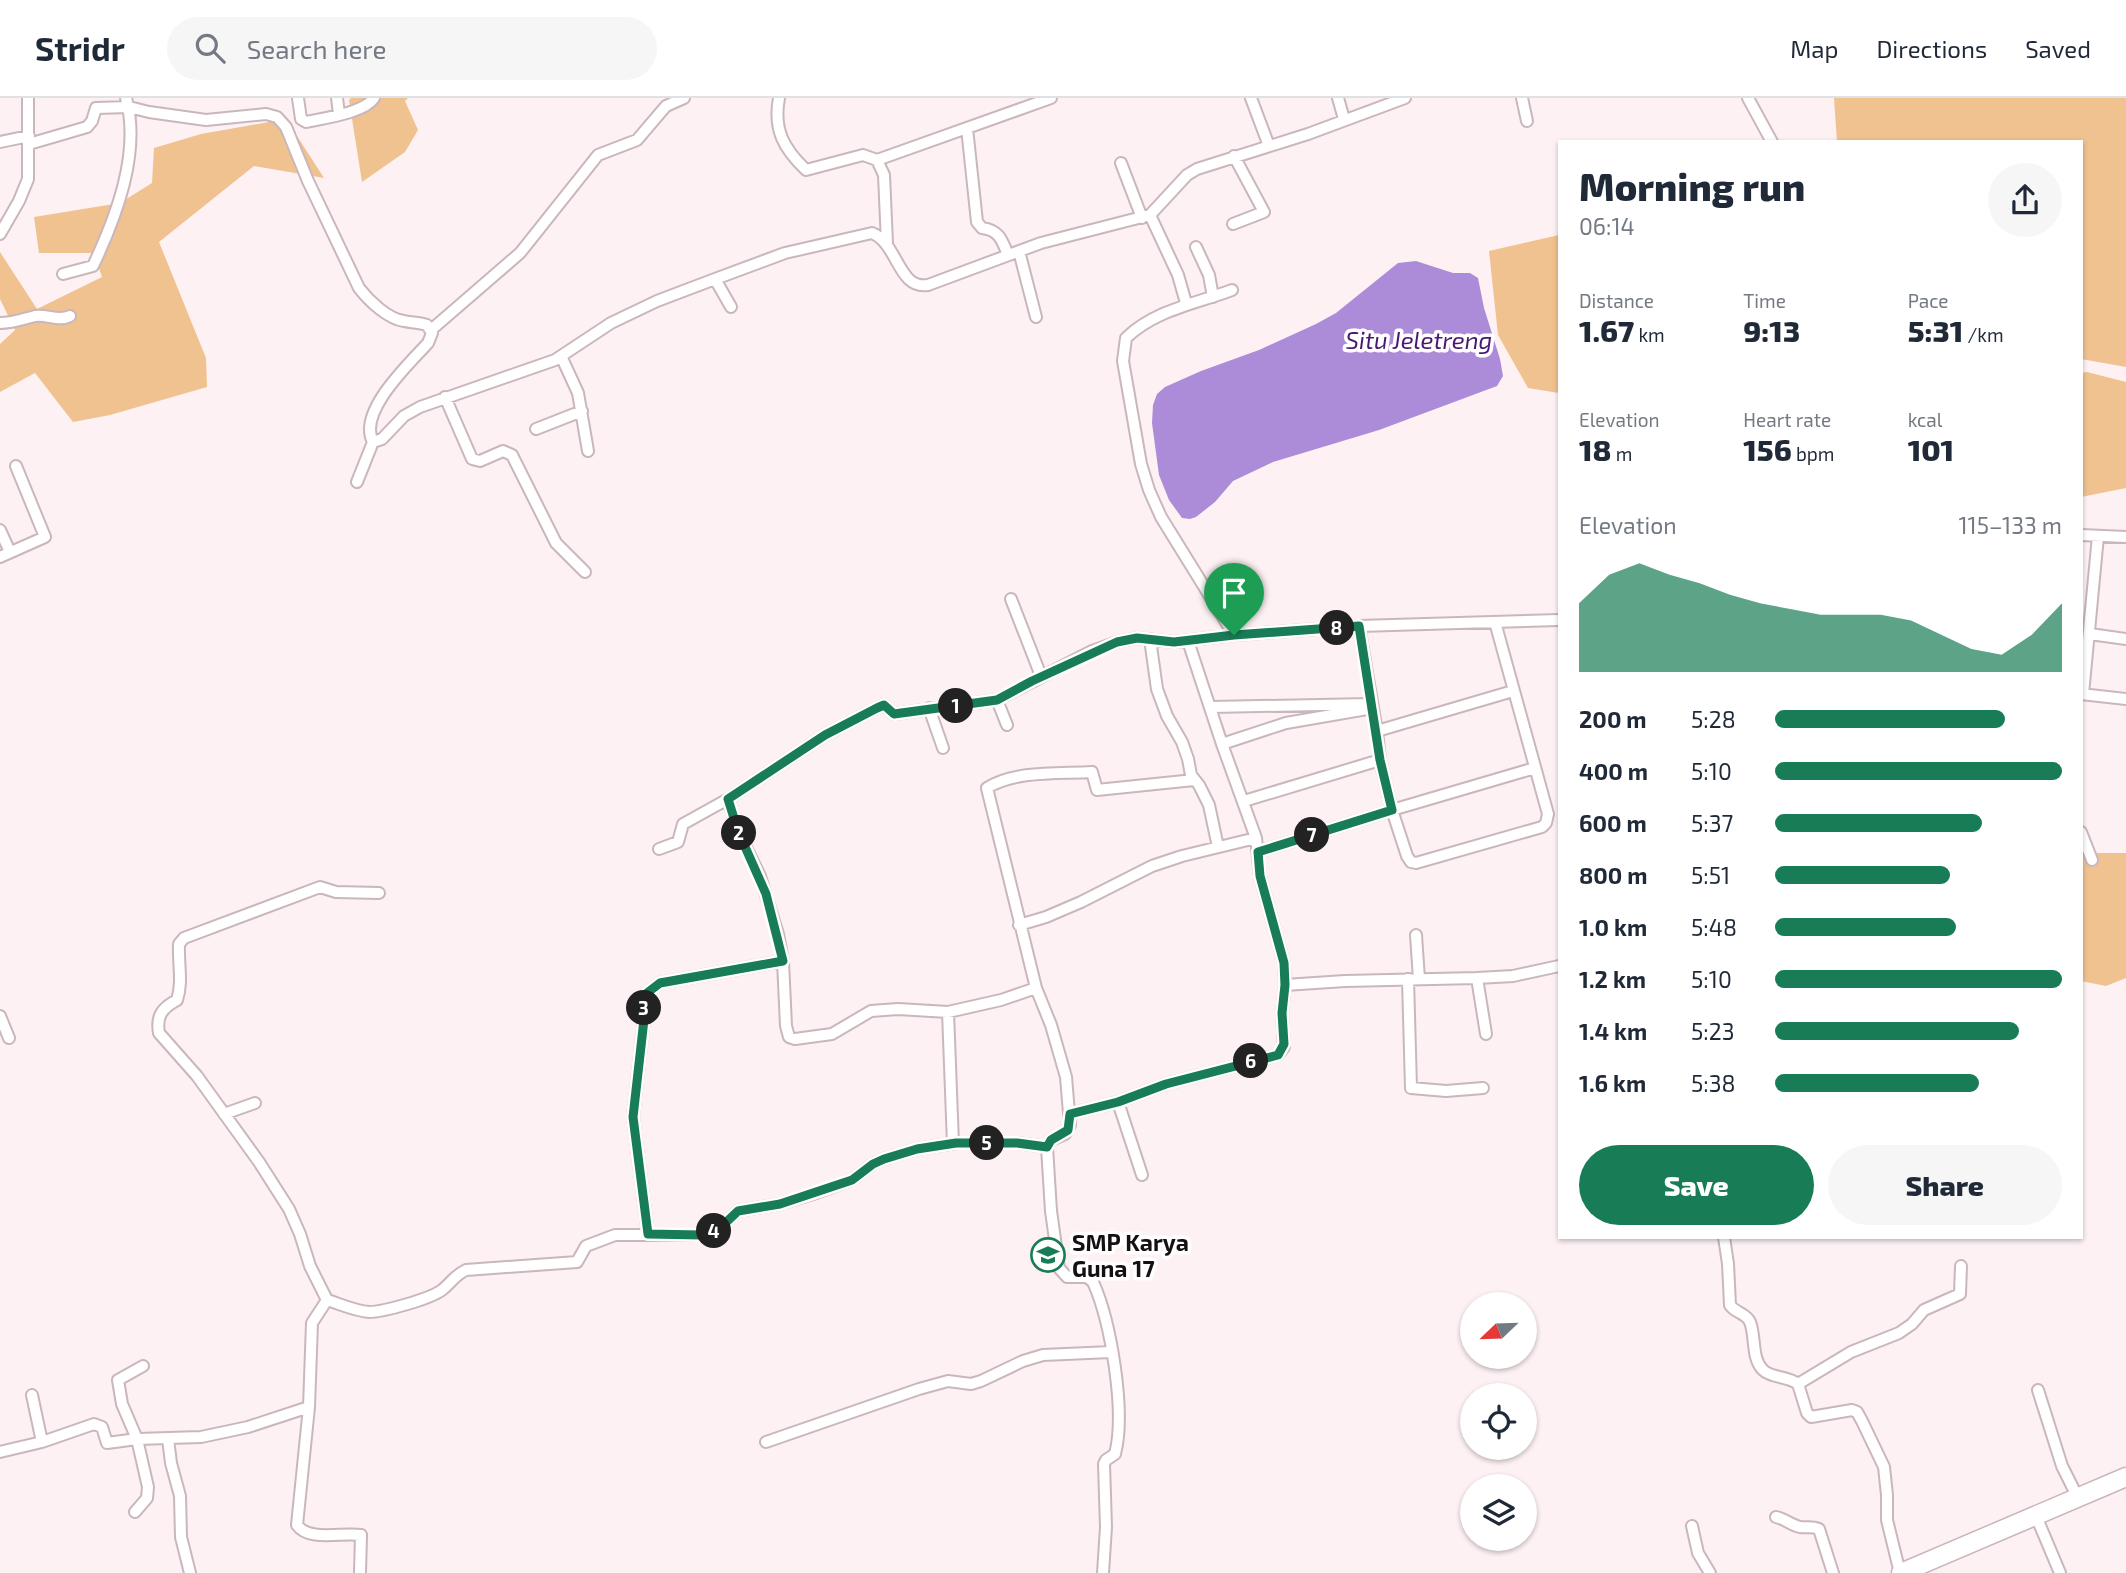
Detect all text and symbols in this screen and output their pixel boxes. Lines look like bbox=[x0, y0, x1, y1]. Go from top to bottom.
search box bbox=[167, 17, 657, 80]
text: Stridr bbox=[35, 28, 125, 68]
icon: search bbox=[191, 29, 229, 67]
text: Search here bbox=[247, 33, 386, 64]
text: Map bbox=[1790, 34, 1838, 63]
text: Directions bbox=[1876, 34, 1987, 63]
text: Saved bbox=[2025, 34, 2091, 63]
text: Morning run bbox=[1579, 163, 1805, 209]
button: share bbox=[1988, 163, 2062, 237]
text: 06:14 bbox=[1579, 212, 1635, 240]
text: Distance bbox=[1579, 289, 1654, 312]
text: Time bbox=[1743, 289, 1786, 312]
text: Pace bbox=[1908, 289, 1949, 312]
text: 1.67 bbox=[1579, 312, 1634, 348]
text: 9:13 bbox=[1743, 312, 1800, 348]
text: 5:31 bbox=[1908, 312, 1963, 348]
text: km bbox=[1634, 323, 1665, 346]
text: /km bbox=[1963, 323, 2004, 346]
water label: Situ Jeletreng bbox=[1346, 325, 1492, 354]
text: Elevation bbox=[1579, 408, 1660, 431]
text: Heart rate bbox=[1743, 408, 1831, 431]
text: kcal bbox=[1908, 408, 1942, 431]
text: 18 bbox=[1579, 431, 1612, 467]
text: 156 bbox=[1743, 431, 1792, 467]
text: 101 bbox=[1908, 431, 1954, 467]
text: m bbox=[1612, 442, 1632, 465]
text: bpm bbox=[1792, 442, 1834, 465]
text: Elevation bbox=[1579, 511, 1677, 539]
text: 115–133 m bbox=[1958, 511, 2062, 539]
pin bbox=[1204, 563, 1264, 635]
icon: arrive bbox=[1215, 574, 1253, 612]
pin: 8 bbox=[1320, 610, 1354, 646]
text: 8 bbox=[1331, 616, 1342, 639]
pin: 1 bbox=[939, 688, 974, 724]
text: 1 bbox=[951, 694, 960, 717]
text: 200 m bbox=[1579, 705, 1647, 733]
text: 5:28 bbox=[1691, 705, 1736, 733]
text: 400 m bbox=[1579, 757, 1648, 785]
text: 5:10 bbox=[1691, 757, 1732, 785]
text: 600 m bbox=[1579, 809, 1647, 837]
text: 5:37 bbox=[1691, 809, 1733, 837]
pin: 2 bbox=[722, 816, 756, 850]
pin: 7 bbox=[1294, 818, 1330, 852]
text: 2 bbox=[733, 821, 744, 844]
text: 7 bbox=[1306, 823, 1317, 846]
text: 800 m bbox=[1579, 861, 1648, 889]
text: 5:51 bbox=[1691, 861, 1730, 889]
text: 1.0 km bbox=[1579, 913, 1647, 941]
text: 5:48 bbox=[1691, 913, 1737, 941]
text: 1.2 km bbox=[1579, 965, 1646, 993]
text: 5:10 bbox=[1691, 965, 1732, 993]
pin: 3 bbox=[626, 990, 662, 1026]
text: 3 bbox=[638, 996, 649, 1019]
text: 1.4 km bbox=[1579, 1017, 1647, 1045]
text: 5:23 bbox=[1691, 1017, 1734, 1045]
pin: 6 bbox=[1234, 1044, 1268, 1079]
text: 6 bbox=[1245, 1049, 1256, 1072]
text: 1.6 km bbox=[1579, 1069, 1646, 1097]
text: 5:38 bbox=[1691, 1069, 1736, 1097]
pin: 5 bbox=[970, 1126, 1004, 1160]
text: 5 bbox=[981, 1131, 992, 1154]
button: Save bbox=[1579, 1145, 1814, 1225]
button: Share bbox=[1828, 1145, 2062, 1225]
pin: 4 bbox=[696, 1214, 732, 1248]
text: 4 bbox=[707, 1219, 720, 1242]
place label: SMP Karya Guna 17 bbox=[1072, 1228, 1189, 1282]
school or university icon: SMP Karya Guna 17 bbox=[1029, 1236, 1067, 1274]
north arrow bbox=[1460, 1292, 1536, 1368]
map controls bbox=[1460, 1292, 1537, 1551]
button: locate bbox=[1460, 1383, 1537, 1460]
button: layers bbox=[1460, 1474, 1537, 1551]

